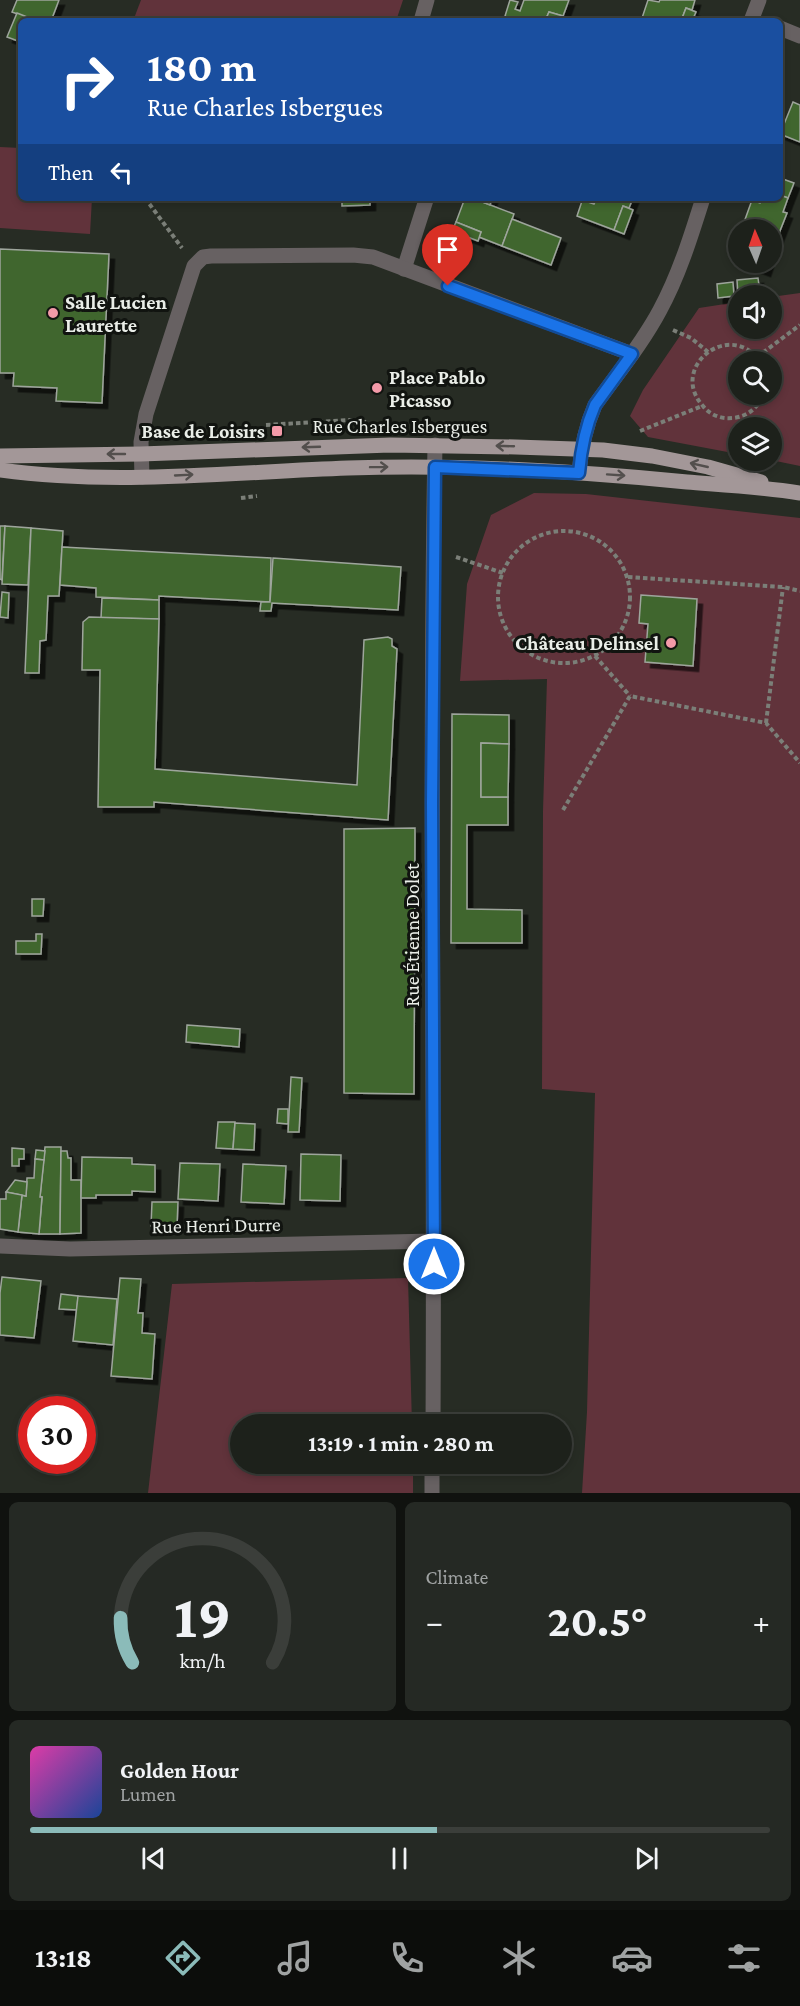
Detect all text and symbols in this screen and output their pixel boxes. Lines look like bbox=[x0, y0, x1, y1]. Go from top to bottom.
icon: right bbox=[48, 42, 126, 120]
text: 180 m bbox=[147, 43, 256, 90]
text: Rue Charles Isbergues bbox=[147, 92, 383, 122]
icon: left bbox=[105, 156, 138, 189]
text: Then bbox=[48, 160, 93, 185]
north arrow bbox=[728, 219, 782, 273]
map controls bbox=[728, 219, 782, 471]
pin bbox=[422, 224, 473, 286]
icon: arrive bbox=[431, 233, 464, 266]
button: sound bbox=[728, 285, 782, 339]
place label: Salle Lucien Laurette bbox=[65, 291, 167, 336]
marker: Salle Lucien Laurette bbox=[46, 306, 60, 320]
button: search bbox=[728, 351, 782, 405]
place label: Place Pablo Picasso bbox=[389, 366, 485, 411]
marker: Place Pablo Picasso bbox=[370, 381, 384, 395]
street label: Rue Charles Isbergues bbox=[313, 415, 488, 438]
button: layers bbox=[728, 417, 782, 471]
place label: Base de Loisirs bbox=[141, 420, 265, 442]
marker: Base de Loisirs bbox=[270, 424, 284, 438]
one-way arrow bbox=[496, 441, 516, 452]
one-way arrow bbox=[301, 442, 321, 453]
one-way arrow bbox=[106, 448, 126, 460]
one-way arrow bbox=[690, 458, 709, 470]
one-way arrow bbox=[368, 461, 388, 473]
one-way arrow bbox=[174, 470, 194, 481]
one-way arrow bbox=[605, 470, 625, 481]
place label: Château Delinsel bbox=[515, 632, 659, 654]
marker: Château Delinsel bbox=[664, 636, 678, 650]
street label: Rue Étienne Dolet bbox=[401, 863, 423, 1007]
street label: Rue Henri Durre bbox=[151, 1213, 281, 1237]
position arrow bbox=[402, 1232, 466, 1296]
speed limit sign: 30 bbox=[18, 1396, 96, 1474]
text: 13:19 · 1 min · 280 m bbox=[308, 1431, 494, 1456]
text: Climate bbox=[426, 1566, 488, 1588]
text: 19 bbox=[174, 1581, 231, 1650]
text: 20.5° bbox=[548, 1596, 648, 1646]
text: − bbox=[426, 1603, 443, 1640]
text: + bbox=[753, 1603, 770, 1640]
text: km/h bbox=[179, 1650, 226, 1674]
text: Golden Hour bbox=[120, 1758, 239, 1783]
text: Lumen bbox=[120, 1783, 176, 1805]
icon: previous bbox=[137, 1842, 170, 1875]
icon: pause bbox=[383, 1842, 416, 1875]
icon: next bbox=[630, 1842, 663, 1875]
icon: directions bbox=[162, 1937, 204, 1979]
icon: music bbox=[274, 1937, 316, 1979]
icon: phone bbox=[386, 1937, 428, 1979]
icon: climate bbox=[498, 1937, 540, 1979]
icon: car bbox=[611, 1937, 653, 1979]
icon: filters bbox=[723, 1937, 765, 1979]
text: 13:18 bbox=[35, 1943, 92, 1973]

